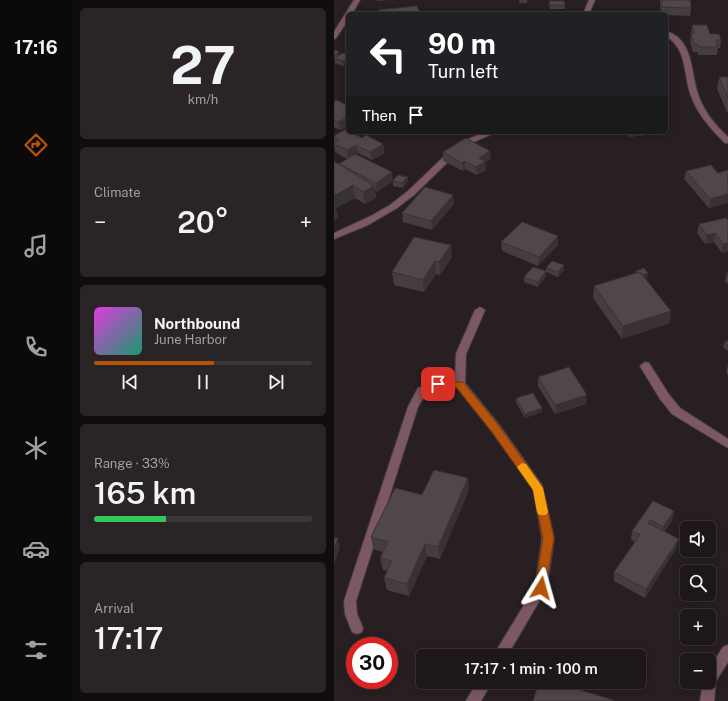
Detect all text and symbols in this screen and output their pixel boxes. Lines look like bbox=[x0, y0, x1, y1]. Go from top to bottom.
text: 90 m bbox=[428, 27, 496, 60]
icon: left bbox=[362, 28, 414, 80]
text: 27 bbox=[170, 35, 236, 96]
text: 17:16 bbox=[14, 37, 58, 58]
text: Turn left bbox=[428, 61, 498, 82]
text: km/h bbox=[188, 92, 218, 107]
icon: arrive bbox=[405, 104, 427, 126]
text: Then bbox=[362, 107, 397, 124]
icon: directions bbox=[22, 131, 50, 159]
text: Climate bbox=[94, 185, 141, 200]
text: 20° bbox=[177, 204, 229, 240]
text: − bbox=[94, 209, 106, 235]
text: + bbox=[300, 209, 312, 235]
icon: music bbox=[22, 232, 50, 260]
text: Northbound bbox=[154, 315, 240, 332]
text: June Harbor bbox=[154, 332, 227, 347]
icon: phone bbox=[22, 333, 50, 361]
pin bbox=[421, 367, 455, 401]
icon: previous bbox=[119, 371, 141, 393]
icon: pause bbox=[192, 371, 214, 393]
icon: next bbox=[265, 371, 287, 393]
icon: arrive bbox=[427, 373, 449, 395]
icon: climate bbox=[22, 434, 50, 462]
text: Range · 33% bbox=[94, 456, 170, 471]
text: 165 km bbox=[94, 475, 196, 511]
map controls bbox=[680, 521, 716, 689]
button: sound bbox=[680, 521, 716, 557]
icon: car bbox=[22, 535, 50, 563]
button: search bbox=[680, 565, 716, 601]
position arrow bbox=[520, 567, 562, 609]
text: Arrival bbox=[94, 601, 134, 616]
button: + bbox=[680, 609, 716, 645]
text: 17:17 bbox=[94, 620, 163, 656]
icon: filters bbox=[22, 636, 50, 664]
speed limit sign: 30 bbox=[346, 637, 398, 689]
button: − bbox=[680, 653, 716, 689]
text: 17:17 · 1 min · 100 m bbox=[464, 660, 598, 677]

